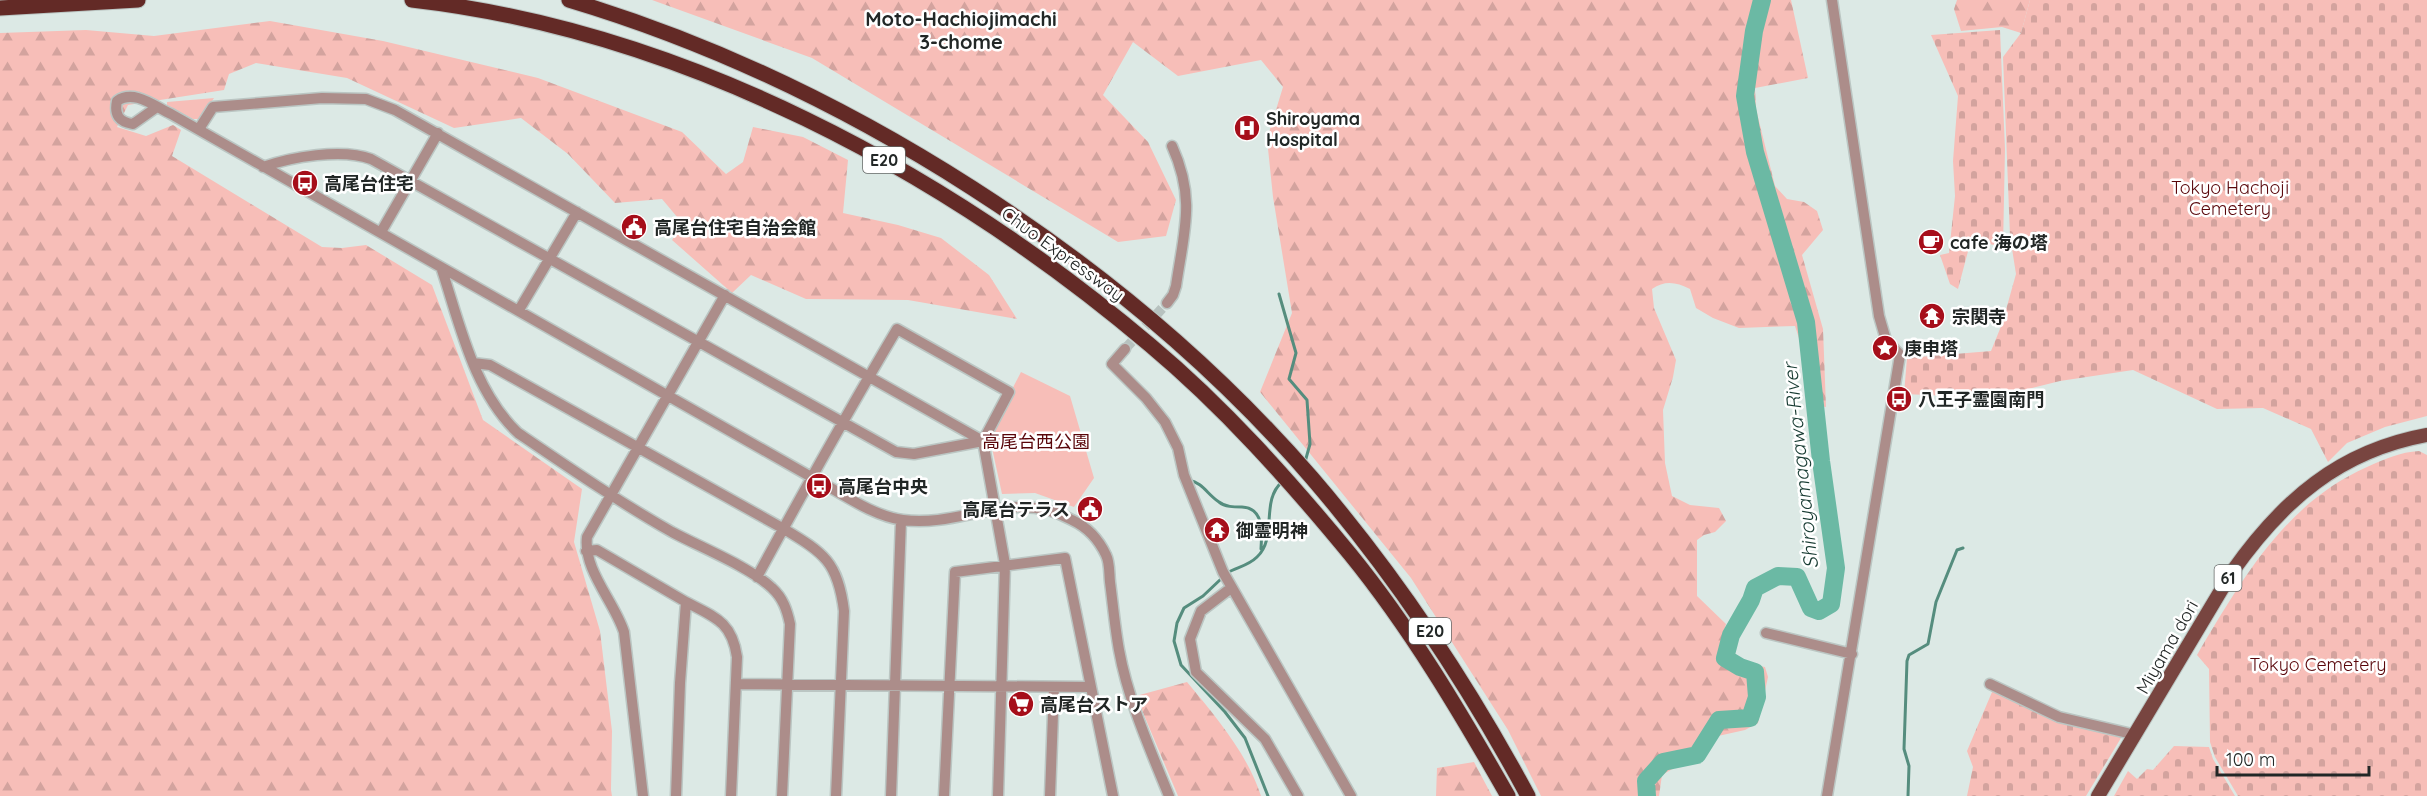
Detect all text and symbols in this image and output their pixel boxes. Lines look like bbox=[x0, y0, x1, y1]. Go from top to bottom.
district label: Moto-Hachiojimachi 3-chome bbox=[865, 6, 1057, 54]
place label: Shiroyama Hospital bbox=[1266, 107, 1360, 151]
hospital icon: Shiroyama Hospital bbox=[1232, 113, 1262, 143]
road number: E20 bbox=[863, 147, 905, 173]
bus stop icon: 高尾台住宅 bbox=[290, 168, 320, 198]
place label: 高尾台住宅 bbox=[324, 172, 414, 195]
park label: Tokyo Hachoji Cemetery bbox=[2171, 176, 2289, 220]
street label: Chuo Expressway bbox=[997, 202, 1129, 306]
public building icon: 高尾台住宅自治会館 bbox=[619, 212, 649, 242]
place label: 高尾台住宅自治会館 bbox=[654, 216, 816, 239]
cafe icon: cafe 海の塔 bbox=[1916, 227, 1946, 257]
place label: cafe 海の塔 bbox=[1950, 231, 2048, 254]
temple icon: 宗関寺 bbox=[1917, 301, 1947, 331]
place label: 宗関寺 bbox=[1952, 305, 2006, 328]
place icon: 庚申塔 bbox=[1870, 333, 1900, 363]
place label: 庚申塔 bbox=[1904, 337, 1958, 360]
water label: Shiroyamagawa-River bbox=[1777, 360, 1823, 570]
bus stop icon: 八王子霊園南門 bbox=[1884, 384, 1914, 414]
place label: 八王子霊園南門 bbox=[1918, 388, 2044, 411]
park label: 高尾台西公園 bbox=[982, 430, 1090, 453]
bus stop icon: 高尾台中央 bbox=[804, 471, 834, 501]
place label: 高尾台中央 bbox=[838, 475, 928, 498]
public building icon: 高尾台テラス bbox=[1075, 494, 1105, 524]
place label: 高尾台テラス bbox=[962, 498, 1070, 521]
temple icon: 御霊明神 bbox=[1202, 515, 1232, 545]
place label: 御霊明神 bbox=[1235, 519, 1308, 542]
road number: 61 bbox=[2214, 565, 2242, 591]
street label: Miyama dori bbox=[2131, 596, 2203, 698]
road number: E20 bbox=[1409, 618, 1451, 644]
park label: Tokyo Cemetery bbox=[2250, 653, 2386, 676]
supermarket icon: 高尾台ストア bbox=[1006, 689, 1036, 719]
place label: 高尾台ストア bbox=[1040, 693, 1148, 716]
scale bar bbox=[2217, 739, 2368, 777]
text: 100 m bbox=[2226, 748, 2275, 771]

